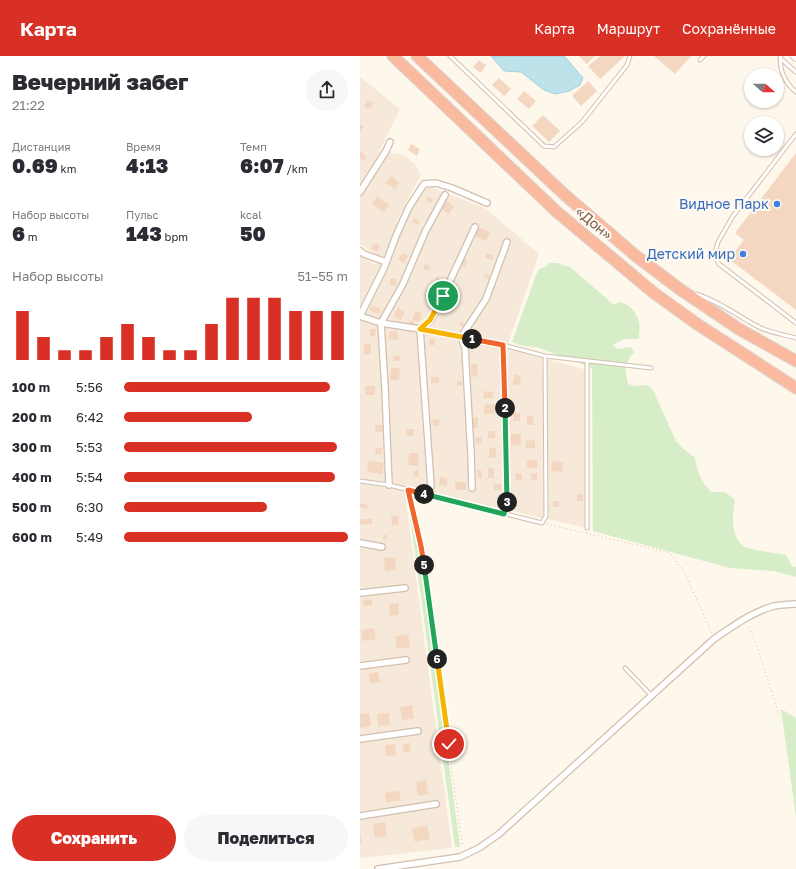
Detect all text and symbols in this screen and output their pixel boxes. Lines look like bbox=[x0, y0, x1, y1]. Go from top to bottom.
text: Карта bbox=[20, 17, 77, 40]
text: Карта bbox=[534, 20, 575, 37]
text: Маршрут bbox=[597, 20, 660, 37]
text: Сохранённые bbox=[682, 20, 776, 37]
text: Вечерний забег bbox=[12, 68, 188, 95]
north arrow bbox=[744, 68, 784, 108]
map controls bbox=[744, 68, 784, 156]
button: share bbox=[306, 69, 348, 111]
text: 21:22 bbox=[12, 97, 45, 113]
button: layers bbox=[744, 116, 784, 156]
text: Дистанция bbox=[12, 140, 71, 153]
text: Время bbox=[126, 140, 161, 153]
text: Темп bbox=[240, 140, 267, 153]
text: 0.69 bbox=[12, 153, 58, 177]
text: 4:13 bbox=[126, 153, 168, 177]
text: 6:07 bbox=[240, 153, 284, 177]
text: km bbox=[58, 162, 77, 175]
text: /km bbox=[284, 162, 308, 175]
place label: Видное Парк bbox=[679, 195, 769, 212]
marker: Видное Парк bbox=[772, 199, 782, 209]
street label: «Дон» bbox=[573, 202, 616, 243]
text: Набор высоты bbox=[12, 208, 89, 221]
text: Пульс bbox=[126, 208, 159, 221]
text: kcal bbox=[240, 208, 262, 221]
text: 6 bbox=[12, 221, 25, 245]
text: 143 bbox=[126, 221, 162, 245]
text: 50 bbox=[240, 221, 266, 245]
text: m bbox=[25, 230, 38, 243]
text: bpm bbox=[162, 230, 188, 243]
place label: Детский мир bbox=[647, 245, 735, 262]
marker: Детский мир bbox=[738, 249, 748, 259]
text: Набор высоты bbox=[12, 268, 103, 284]
text: 51–55 m bbox=[297, 268, 348, 284]
pin bbox=[426, 279, 460, 313]
icon: arrive bbox=[432, 285, 454, 307]
pin: 1 bbox=[462, 329, 482, 349]
text: 1 bbox=[469, 332, 475, 345]
text: 100 m bbox=[12, 379, 50, 395]
text: 5:56 bbox=[76, 379, 103, 395]
pin: 2 bbox=[495, 398, 515, 418]
text: 2 bbox=[502, 401, 508, 414]
text: 200 m bbox=[12, 409, 51, 425]
text: 6:42 bbox=[76, 409, 103, 425]
text: 300 m bbox=[12, 439, 51, 455]
text: 5:53 bbox=[76, 439, 103, 455]
text: 400 m bbox=[12, 469, 52, 485]
text: 5:54 bbox=[76, 469, 103, 485]
pin: 4 bbox=[414, 484, 434, 504]
text: 4 bbox=[421, 487, 427, 500]
pin: 3 bbox=[497, 492, 517, 512]
text: 3 bbox=[504, 495, 510, 508]
text: 500 m bbox=[12, 499, 51, 515]
text: 6:30 bbox=[76, 499, 103, 515]
text: 600 m bbox=[12, 529, 52, 545]
text: 5:49 bbox=[76, 529, 103, 545]
pin: 5 bbox=[414, 555, 434, 575]
text: 5 bbox=[421, 558, 427, 571]
pin: 6 bbox=[427, 649, 447, 669]
text: 6 bbox=[434, 652, 441, 665]
pin bbox=[432, 727, 466, 761]
icon: check bbox=[438, 733, 460, 755]
button: Сохранить bbox=[12, 815, 176, 861]
button: Поделиться bbox=[184, 815, 348, 861]

